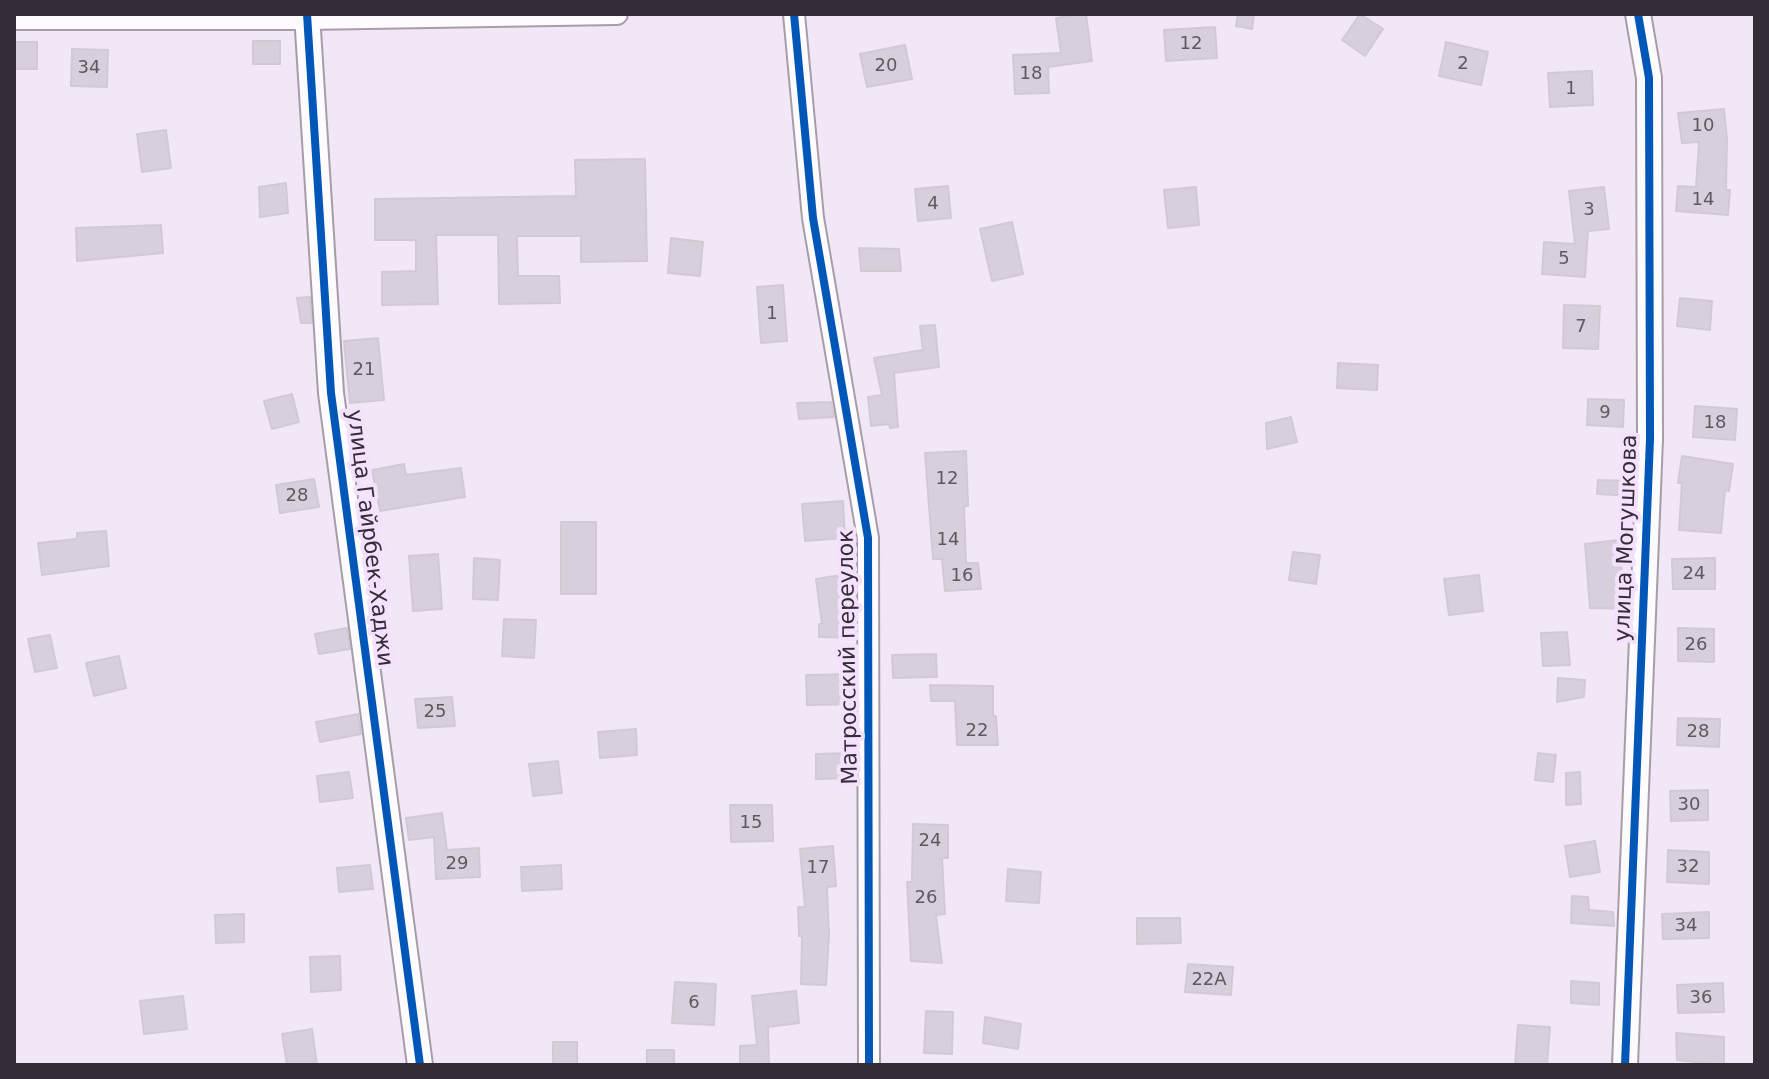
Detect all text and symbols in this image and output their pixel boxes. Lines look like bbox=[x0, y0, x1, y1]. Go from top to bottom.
house number: 12 bbox=[1180, 33, 1202, 55]
house number: 2 bbox=[1457, 53, 1469, 75]
house number: 20 bbox=[875, 55, 897, 77]
house number: 34 bbox=[78, 57, 100, 79]
house number: 18 bbox=[1020, 63, 1042, 85]
house number: 1 bbox=[1565, 78, 1577, 100]
house number: 10 bbox=[1692, 115, 1714, 137]
house number: 14 bbox=[1692, 189, 1714, 211]
house number: 4 bbox=[927, 193, 939, 215]
house number: 3 bbox=[1583, 199, 1595, 221]
house number: 5 bbox=[1558, 248, 1570, 270]
house number: 1 bbox=[766, 303, 778, 325]
house number: 7 bbox=[1575, 316, 1587, 338]
house number: 21 bbox=[353, 359, 375, 381]
house number: 9 bbox=[1599, 402, 1611, 424]
street label: улица Гайрбек-Хаджи bbox=[340, 408, 398, 668]
house number: 18 bbox=[1704, 412, 1726, 434]
street label: улица Могушкова bbox=[1610, 434, 1644, 642]
house number: 12 bbox=[936, 468, 958, 490]
house number: 28 bbox=[286, 485, 308, 507]
street label: Матросский переулок bbox=[834, 529, 864, 785]
house number: 14 bbox=[937, 529, 959, 551]
house number: 24 bbox=[1683, 563, 1705, 585]
house number: 16 bbox=[951, 565, 973, 587]
house number: 26 bbox=[1685, 634, 1707, 656]
house number: 25 bbox=[424, 701, 446, 723]
house number: 22 bbox=[966, 720, 988, 742]
house number: 28 bbox=[1687, 721, 1709, 743]
house number: 30 bbox=[1678, 794, 1700, 816]
house number: 15 bbox=[740, 812, 762, 834]
house number: 24 bbox=[919, 830, 941, 852]
house number: 29 bbox=[446, 853, 468, 875]
house number: 32 bbox=[1677, 856, 1699, 878]
house number: 17 bbox=[807, 857, 829, 879]
house number: 26 bbox=[915, 887, 937, 909]
house number: 34 bbox=[1675, 915, 1697, 937]
house number: 22А bbox=[1191, 969, 1227, 991]
house number: 36 bbox=[1690, 987, 1712, 1009]
house number: 6 bbox=[688, 992, 700, 1014]

